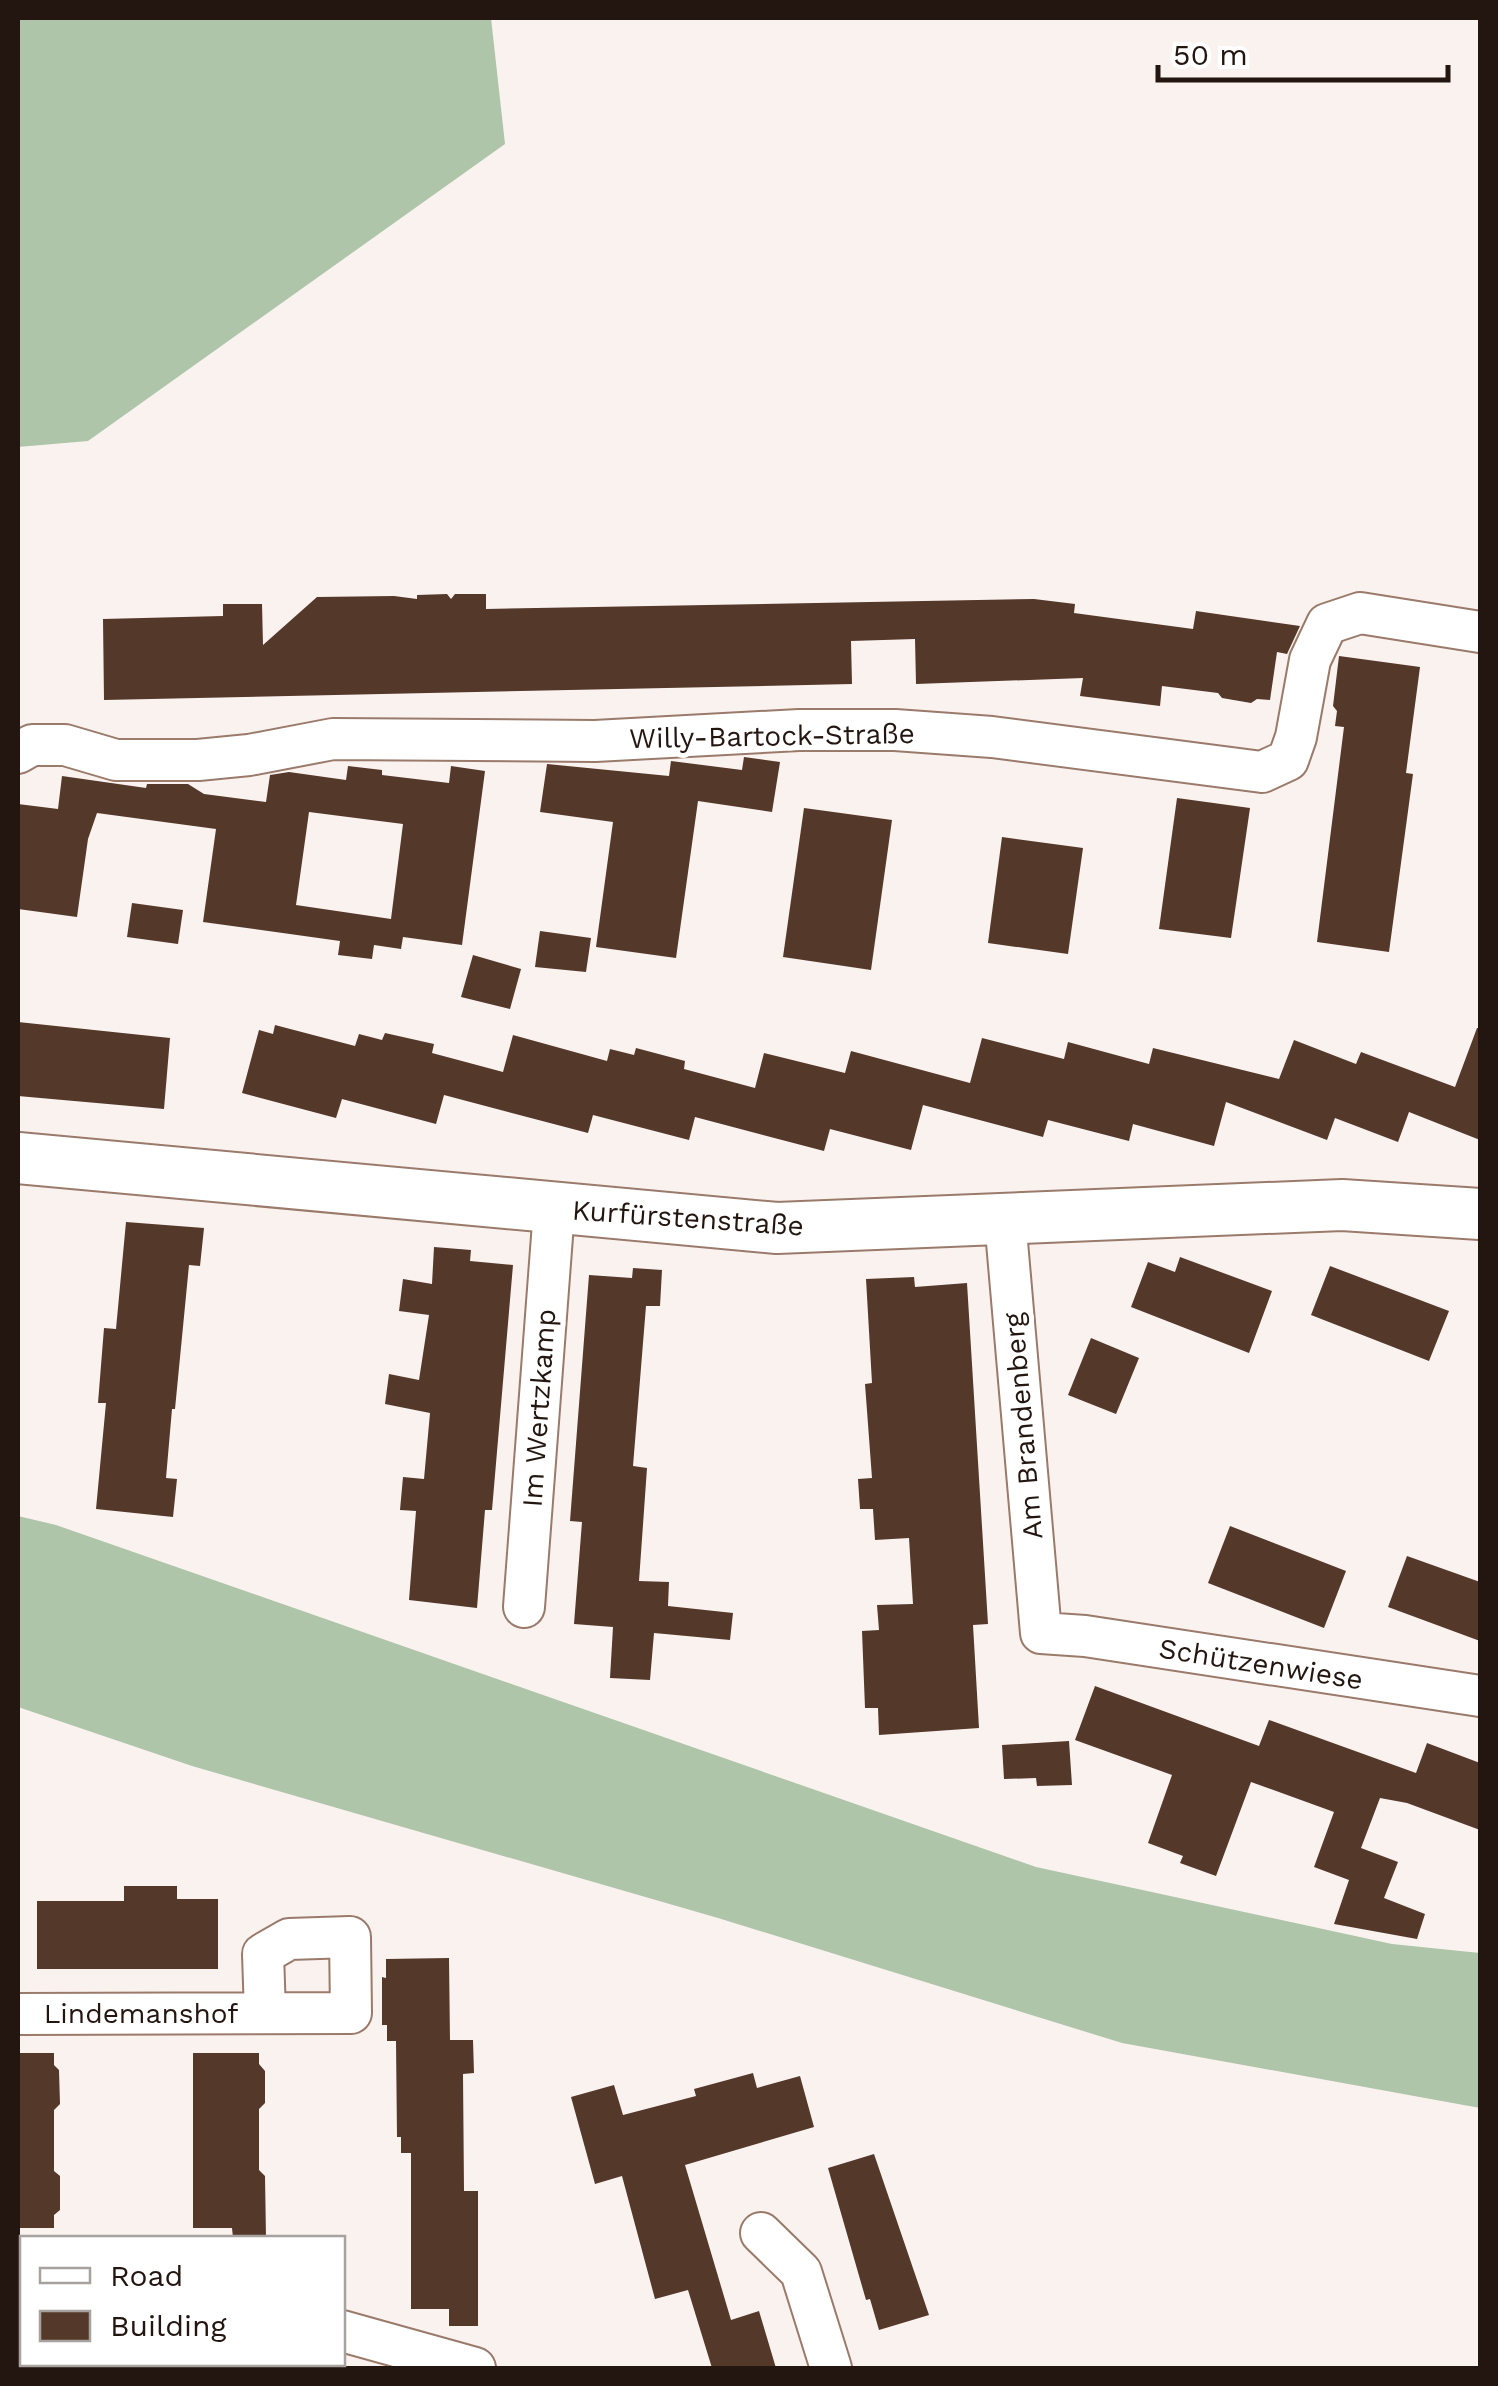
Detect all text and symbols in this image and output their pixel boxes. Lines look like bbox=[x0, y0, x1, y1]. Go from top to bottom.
scale bar bbox=[1158, 20, 1448, 82]
text: 50 m bbox=[1173, 37, 1248, 72]
street label: Willy-Bartock-Straße bbox=[629, 717, 915, 755]
street label: Kurfürstenstraße bbox=[571, 1193, 805, 1243]
street label: Im Wertzkamp bbox=[516, 1308, 562, 1508]
street label: Am Brandenberg bbox=[997, 1311, 1049, 1541]
street label: Schützenwiese bbox=[1157, 1632, 1365, 1696]
street label: Lindemanshof bbox=[44, 1997, 238, 2030]
legend bbox=[20, 2236, 345, 2366]
text: Road bbox=[110, 2258, 183, 2293]
text: Building bbox=[110, 2308, 227, 2343]

